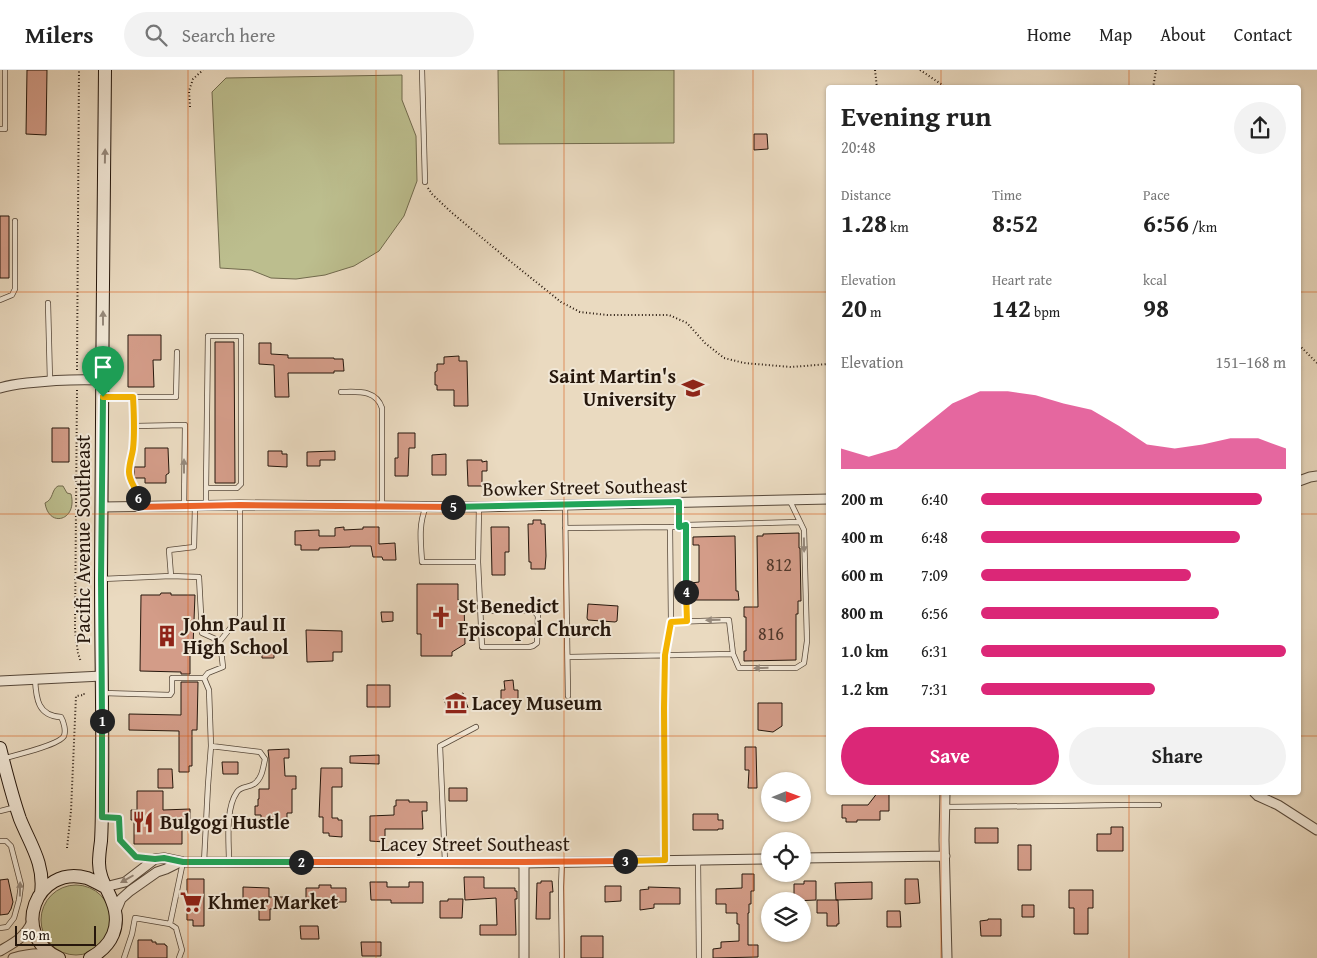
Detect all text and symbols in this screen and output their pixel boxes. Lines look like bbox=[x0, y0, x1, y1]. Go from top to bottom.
search box bbox=[124, 12, 474, 57]
text: Milers bbox=[25, 17, 94, 52]
icon: search bbox=[142, 21, 170, 49]
text: Search here bbox=[182, 21, 275, 49]
text: Home bbox=[1027, 21, 1071, 48]
text: Map bbox=[1099, 21, 1132, 48]
text: About bbox=[1160, 21, 1206, 48]
text: Contact bbox=[1234, 21, 1292, 48]
text: Evening run bbox=[841, 95, 992, 136]
button: share bbox=[1234, 102, 1286, 154]
text: 20:48 bbox=[841, 135, 876, 159]
one-way arrow bbox=[101, 148, 109, 164]
text: Distance bbox=[841, 185, 891, 205]
text: Time bbox=[992, 185, 1022, 205]
text: Pace bbox=[1143, 185, 1170, 205]
text: 1.28 bbox=[841, 205, 887, 241]
text: 8:52 bbox=[992, 205, 1038, 241]
text: 6:56 bbox=[1143, 205, 1189, 241]
text: km bbox=[887, 217, 909, 237]
text: /km bbox=[1189, 217, 1217, 237]
text: Elevation bbox=[841, 270, 896, 290]
text: Heart rate bbox=[992, 270, 1052, 290]
text: kcal bbox=[1143, 270, 1167, 290]
text: 20 bbox=[841, 290, 867, 326]
text: 142 bbox=[992, 290, 1031, 326]
text: 98 bbox=[1143, 290, 1169, 326]
text: m bbox=[867, 302, 881, 322]
text: bpm bbox=[1031, 302, 1060, 322]
one-way arrow bbox=[99, 310, 107, 326]
pin bbox=[82, 346, 124, 397]
text: Elevation bbox=[841, 350, 904, 374]
text: 151–168 m bbox=[1216, 350, 1286, 374]
icon: arrive bbox=[89, 353, 117, 381]
place label: Saint Martin's University bbox=[549, 361, 677, 413]
school or university icon: Saint Martin's University bbox=[680, 375, 706, 401]
street label: Pacific Avenue Southeast bbox=[68, 435, 97, 643]
one-way arrow bbox=[180, 458, 188, 474]
street label: Bowker Street Southeast bbox=[482, 470, 688, 503]
pin: 6 bbox=[126, 486, 150, 510]
text: 200 m bbox=[841, 487, 883, 511]
text: 6:40 bbox=[921, 487, 948, 511]
text: 6 bbox=[135, 488, 142, 508]
pin: 5 bbox=[440, 494, 466, 520]
text: 5 bbox=[450, 497, 457, 517]
text: 400 m bbox=[841, 525, 883, 549]
text: 6:48 bbox=[921, 525, 948, 549]
one-way arrow bbox=[800, 537, 808, 553]
house number: 812 bbox=[766, 551, 792, 578]
text: 600 m bbox=[841, 563, 883, 587]
text: 7:09 bbox=[921, 563, 948, 587]
pin: 4 bbox=[674, 580, 698, 604]
text: 4 bbox=[683, 582, 690, 602]
place label: St Benedict Episcopal Church bbox=[458, 591, 611, 643]
text: 800 m bbox=[841, 601, 883, 625]
text: 6:56 bbox=[921, 601, 948, 625]
church icon: St Benedict Episcopal Church bbox=[428, 604, 454, 630]
place label: John Paul II High School bbox=[180, 609, 289, 661]
one-way arrow bbox=[705, 616, 721, 624]
house number: 816 bbox=[758, 620, 784, 647]
building icon: John Paul II High School bbox=[154, 623, 180, 649]
text: 1.0 km bbox=[841, 639, 888, 663]
text: 6:31 bbox=[921, 639, 948, 663]
one-way arrow bbox=[753, 664, 769, 672]
text: 1.2 km bbox=[841, 677, 888, 701]
text: 7:31 bbox=[921, 677, 948, 701]
place label: Lacey Museum bbox=[472, 688, 602, 717]
museum icon: Lacey Museum bbox=[443, 690, 469, 716]
pin: 1 bbox=[90, 708, 114, 734]
text: 1 bbox=[99, 711, 106, 731]
button: Save bbox=[841, 727, 1059, 785]
button: Share bbox=[1069, 727, 1286, 785]
north arrow bbox=[761, 772, 811, 822]
map controls bbox=[761, 772, 811, 942]
place label: Bulgogi Hustle bbox=[160, 807, 290, 836]
restaurant icon: Bulgogi Hustle bbox=[130, 809, 156, 835]
street label: Lacey Street Southeast bbox=[380, 829, 570, 858]
button: locate bbox=[761, 832, 811, 882]
pin: 3 bbox=[612, 848, 638, 874]
pin: 2 bbox=[288, 850, 314, 874]
text: 3 bbox=[622, 851, 629, 871]
text: 2 bbox=[298, 852, 305, 872]
one-way arrow bbox=[120, 875, 135, 883]
one-way arrow bbox=[16, 880, 24, 896]
place label: Khmer Market bbox=[208, 887, 338, 916]
supermarket icon: Khmer Market bbox=[178, 889, 204, 915]
button: layers bbox=[761, 892, 811, 942]
scale bar bbox=[15, 923, 96, 946]
text: 50 m bbox=[22, 925, 50, 945]

